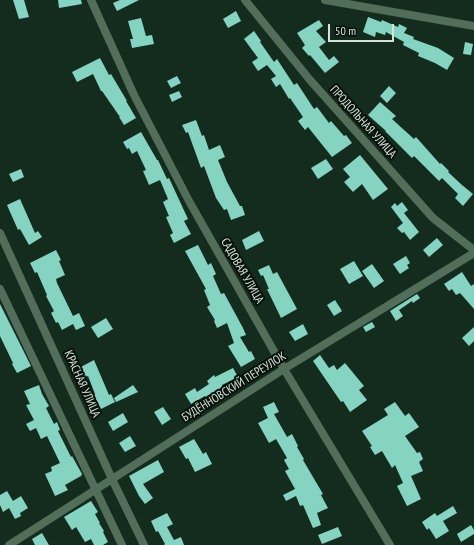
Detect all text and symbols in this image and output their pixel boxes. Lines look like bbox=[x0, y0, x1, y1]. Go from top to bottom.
scale bar bbox=[330, 16, 396, 42]
text: 50 m bbox=[335, 23, 356, 38]
street label: ПРОДОЛЬНАЯ УЛИЦА bbox=[327, 83, 399, 161]
street label: САДОВАЯ УЛИЦА bbox=[217, 236, 267, 306]
street label: КРАСНАЯ УЛИЦА bbox=[61, 348, 103, 420]
street label: БУДЁННОВСКИЙ ПЕРЕУЛОК bbox=[179, 349, 289, 425]

